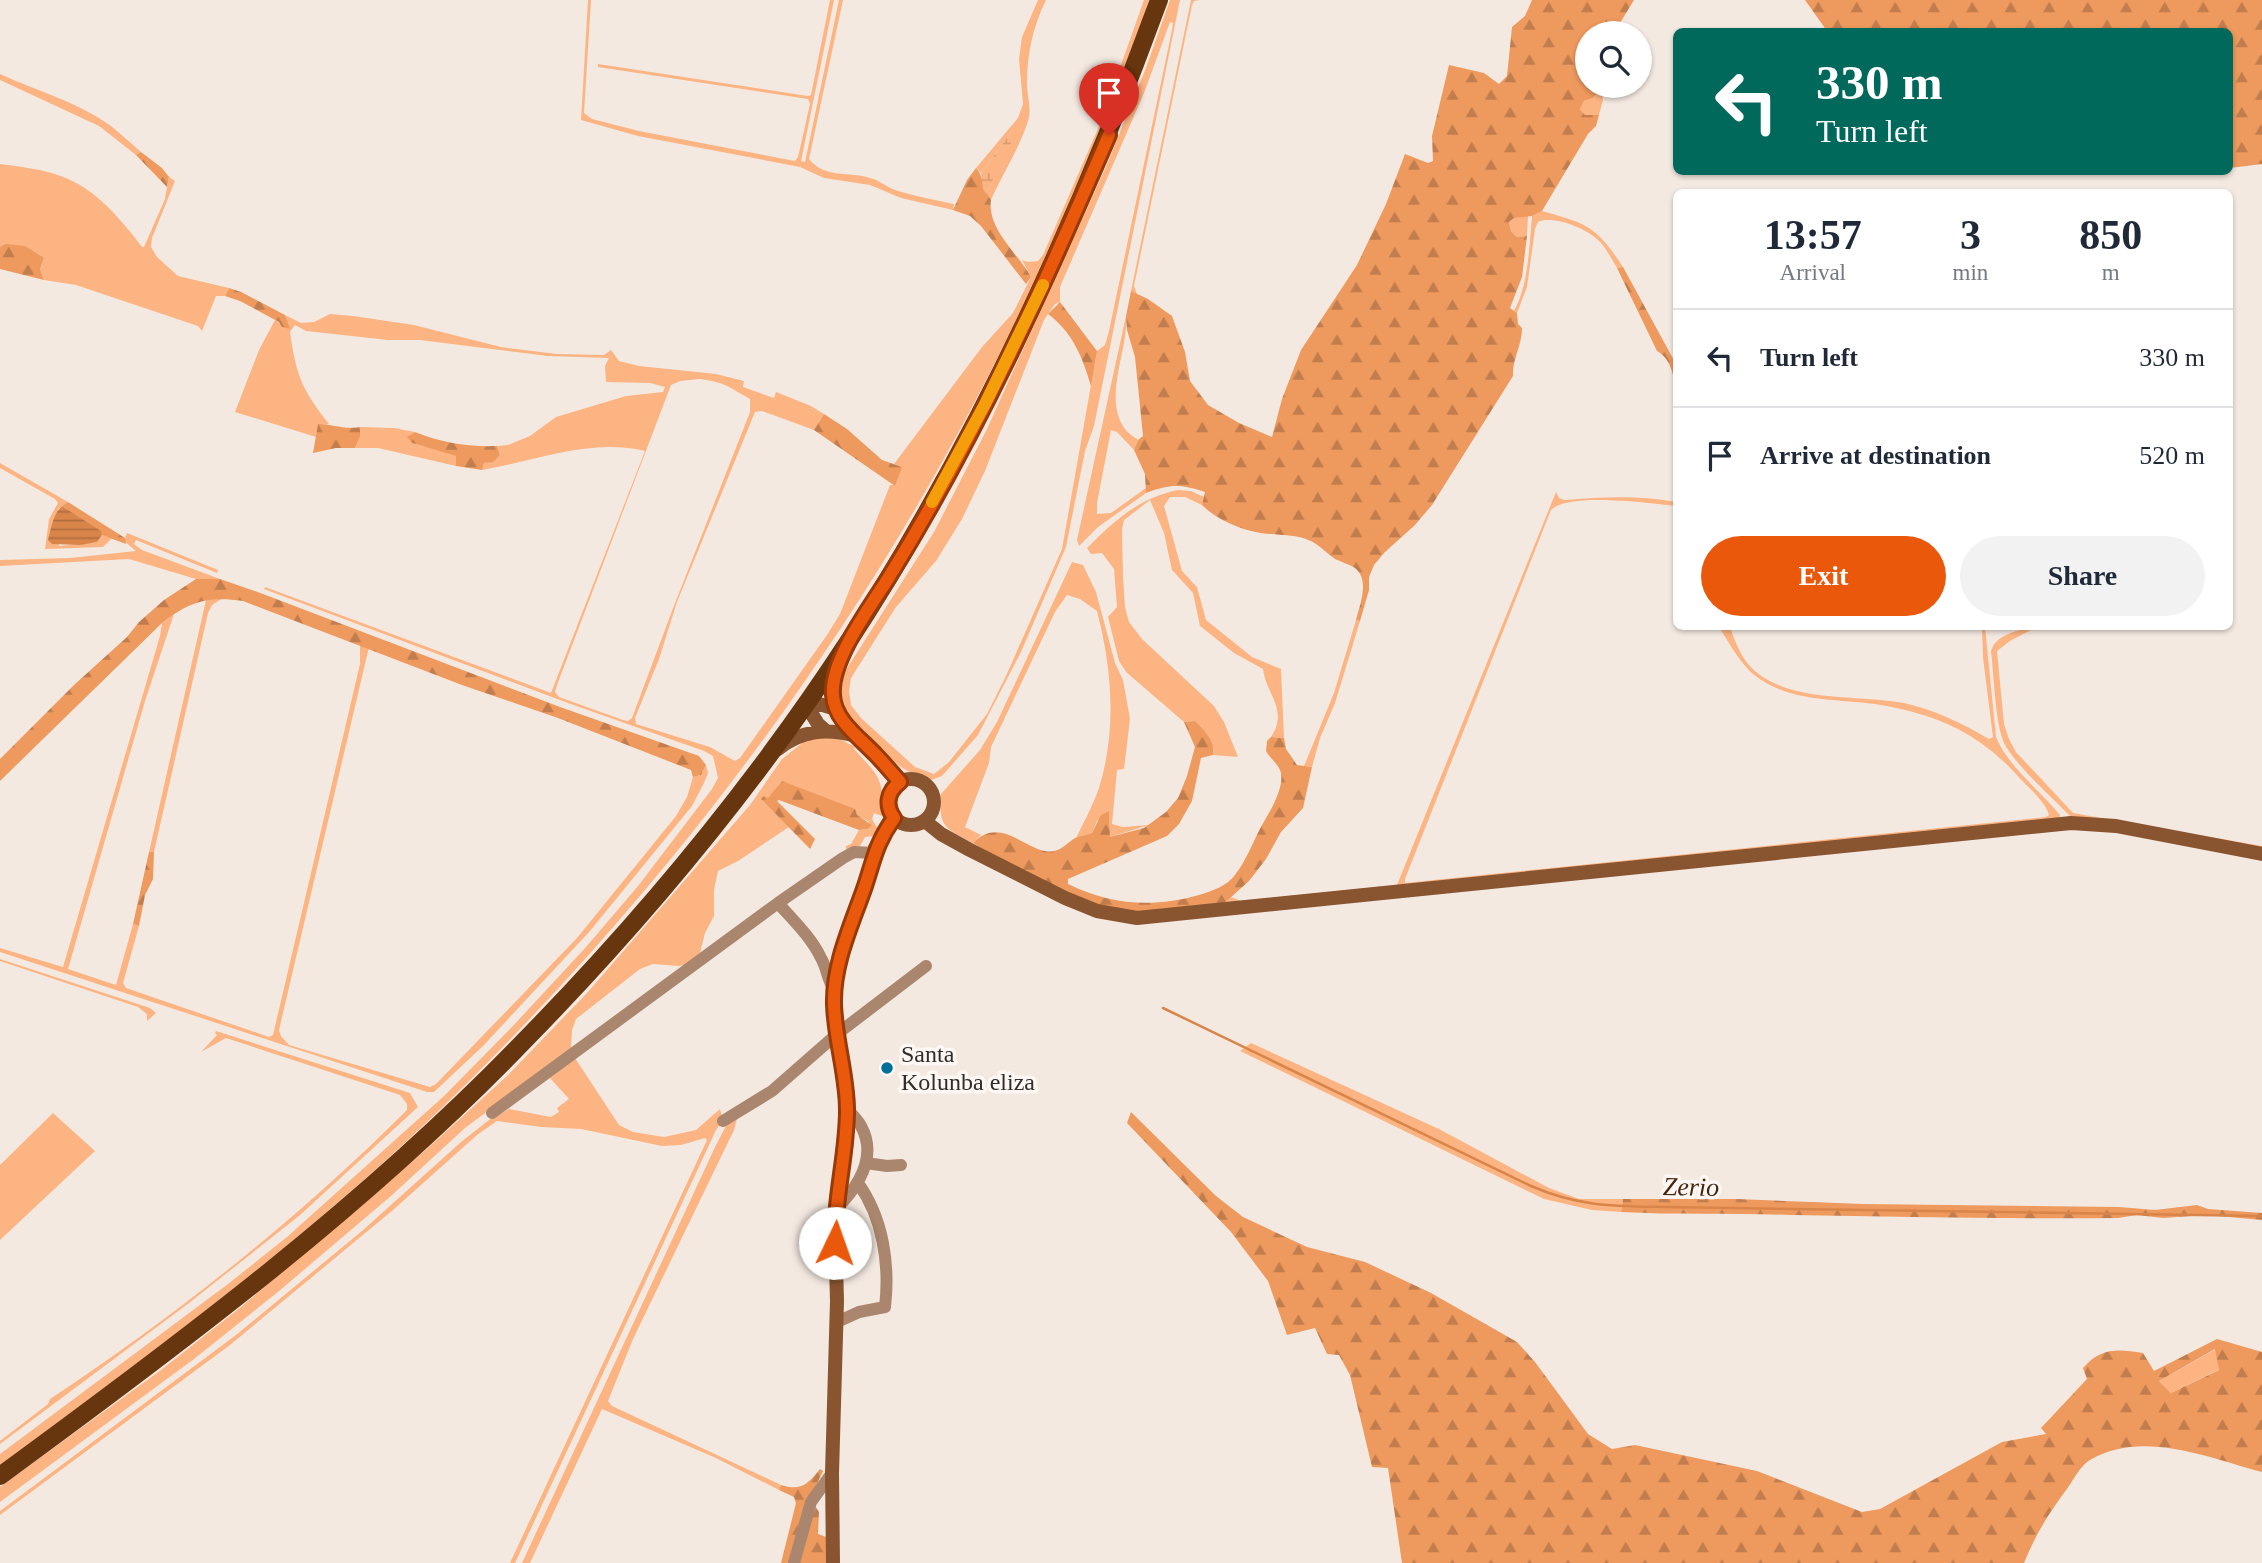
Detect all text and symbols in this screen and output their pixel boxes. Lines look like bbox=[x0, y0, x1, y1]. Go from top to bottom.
map controls bbox=[1575, 21, 1652, 98]
button: search bbox=[1575, 21, 1652, 98]
text: 330 m bbox=[1816, 55, 1943, 110]
icon: left bbox=[1701, 56, 1792, 147]
pin bbox=[1079, 63, 1139, 135]
icon: arrive bbox=[1090, 74, 1128, 112]
text: Turn left bbox=[1816, 113, 1928, 149]
text: 13:57 bbox=[1764, 212, 1862, 258]
text: 3 bbox=[1960, 212, 1981, 258]
text: 850 bbox=[2079, 212, 2142, 258]
text: Arrival bbox=[1780, 260, 1846, 285]
text: min bbox=[1953, 260, 1988, 285]
text: m bbox=[2102, 260, 2120, 285]
icon: left bbox=[1701, 339, 1739, 377]
text: Turn left bbox=[1760, 343, 1858, 372]
text: 330 m bbox=[2139, 343, 2205, 372]
icon: arrive bbox=[1701, 437, 1739, 475]
text: Arrive at destination bbox=[1760, 441, 1991, 470]
text: 520 m bbox=[2139, 441, 2205, 470]
button: Exit bbox=[1701, 536, 1946, 616]
button: Share bbox=[1960, 536, 2205, 616]
place label: Santa Kolunba eliza bbox=[901, 1041, 1035, 1095]
marker: Santa Kolunba eliza bbox=[879, 1060, 895, 1076]
water label: Zerio bbox=[1663, 1172, 1719, 1202]
position arrow bbox=[798, 1206, 872, 1280]

